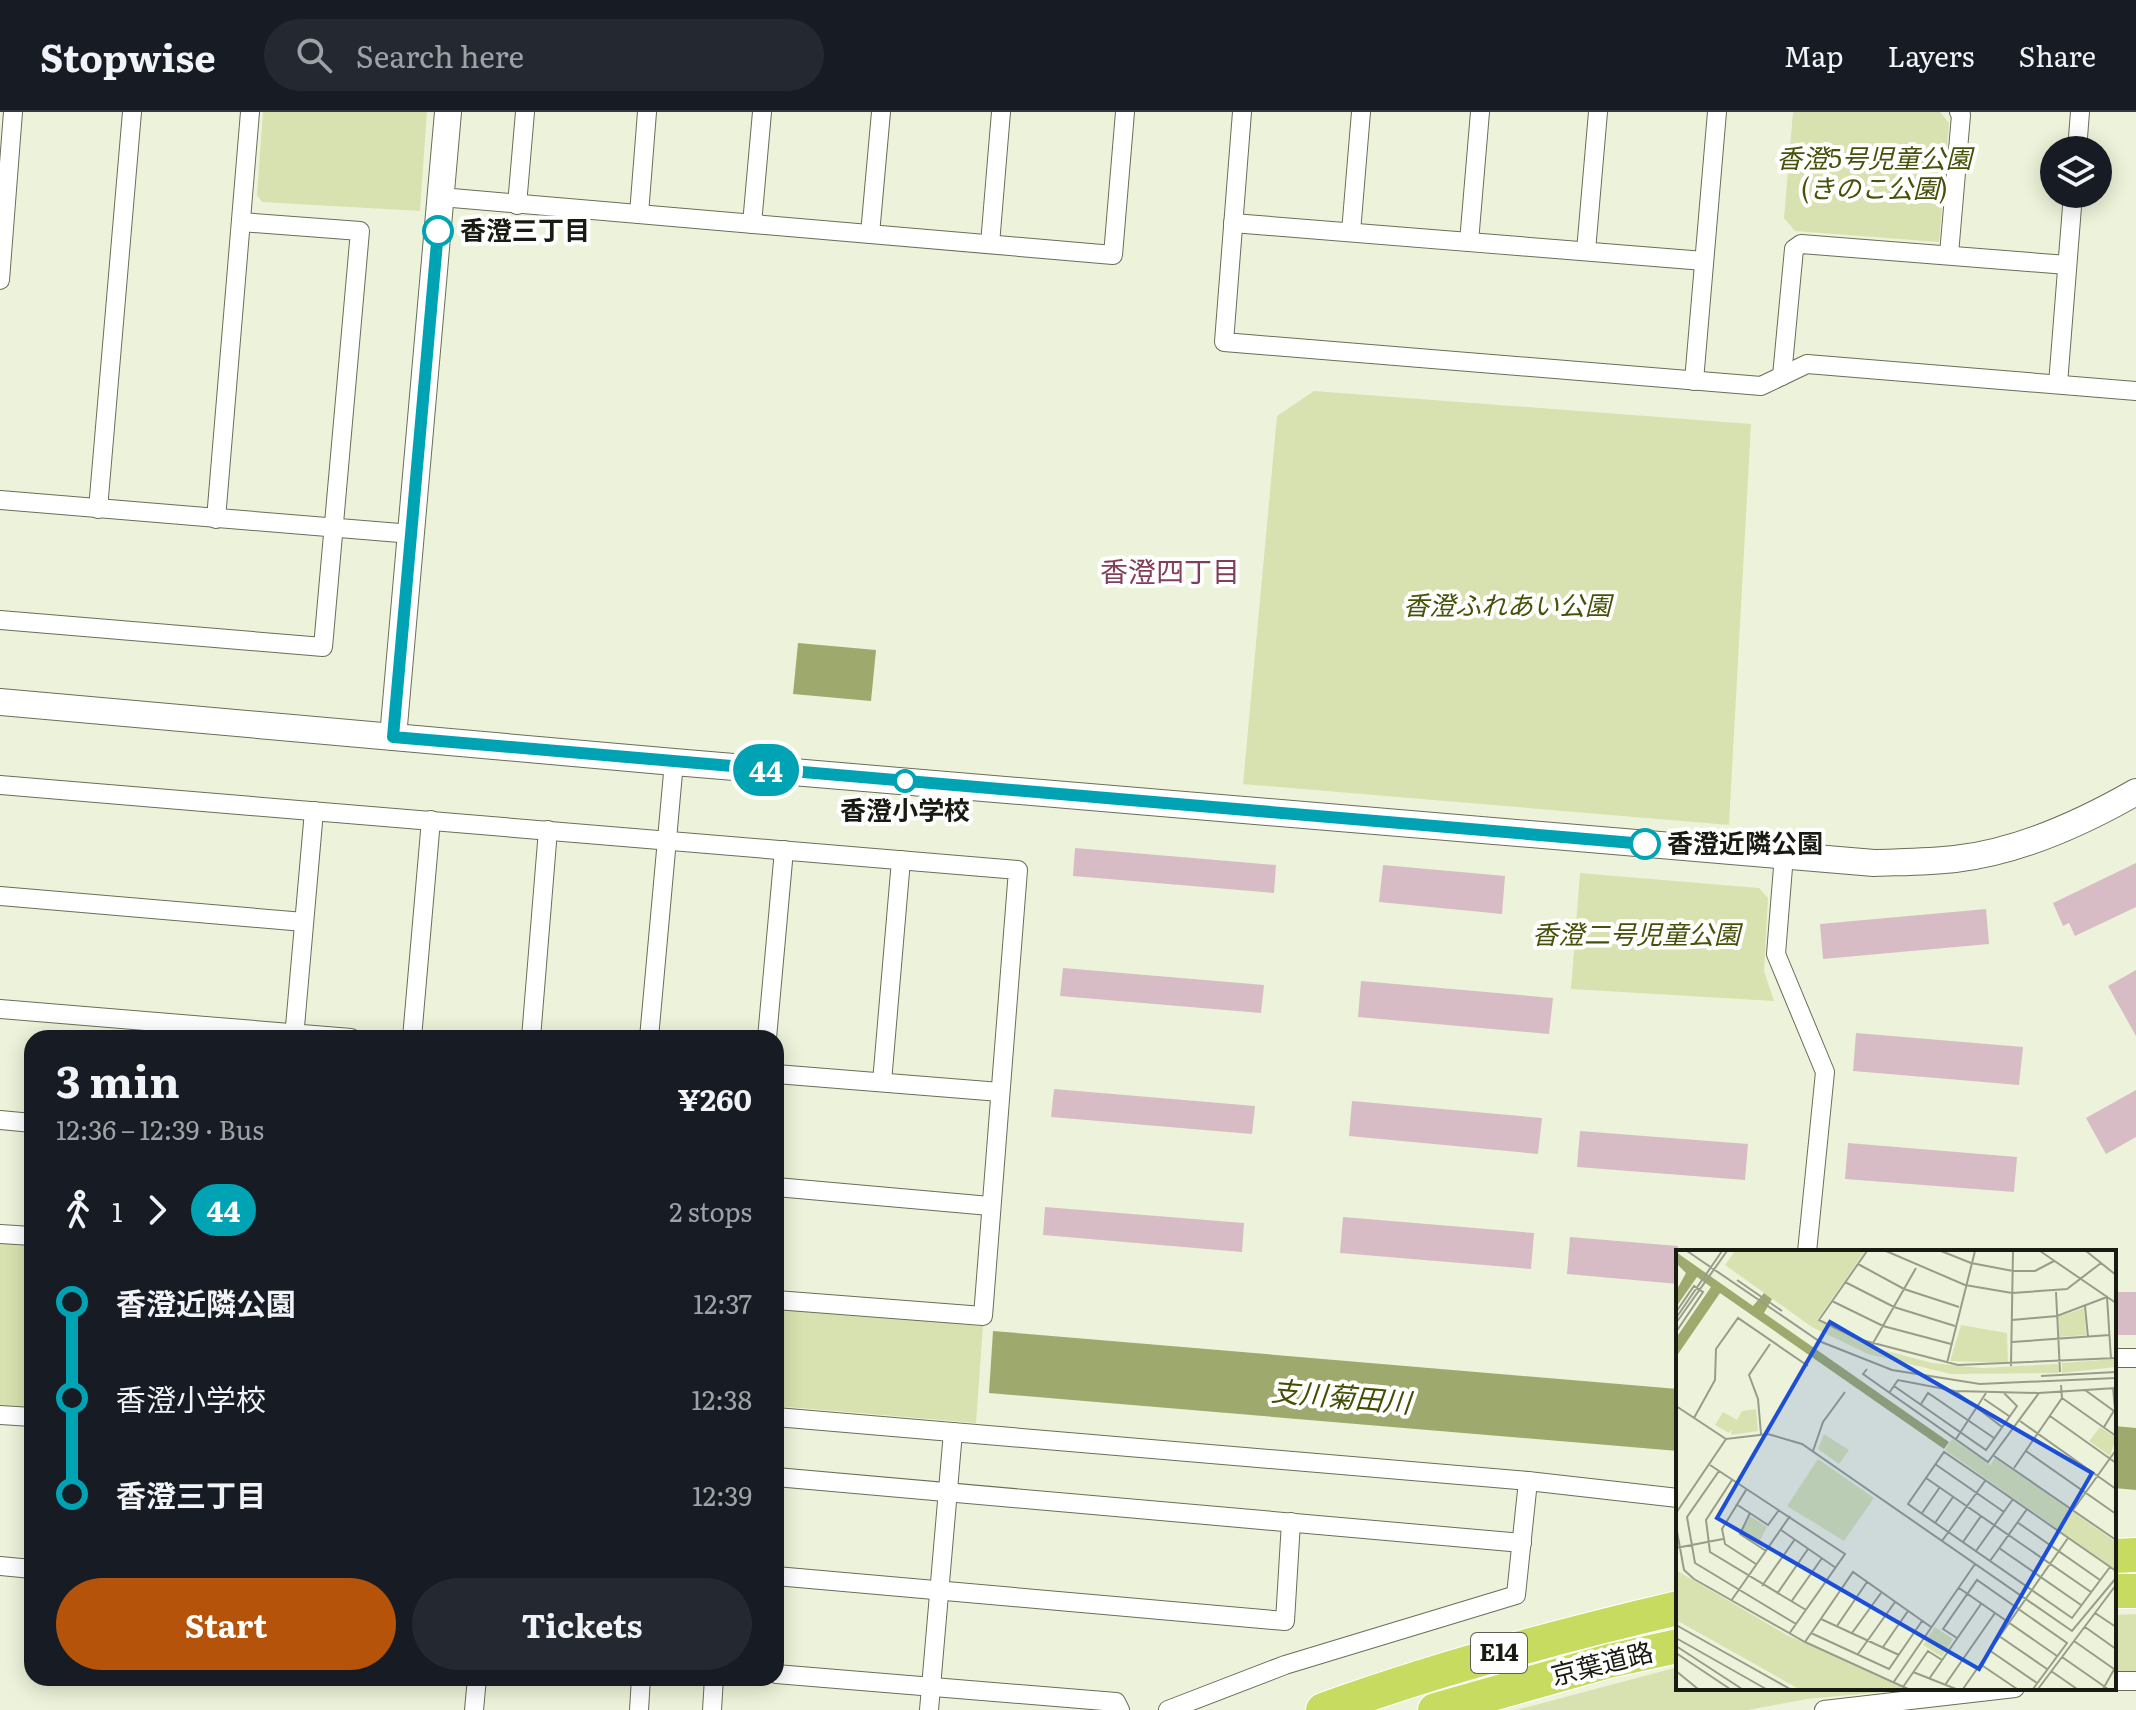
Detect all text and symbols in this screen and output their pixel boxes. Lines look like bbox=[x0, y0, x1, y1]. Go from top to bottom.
search box bbox=[264, 19, 824, 91]
text: Stopwise bbox=[40, 27, 216, 84]
icon: search bbox=[292, 33, 336, 77]
text: Search here bbox=[356, 33, 524, 77]
text: Map bbox=[1784, 34, 1843, 76]
text: Layers bbox=[1887, 34, 1974, 76]
text: Share bbox=[2018, 34, 2096, 76]
map controls bbox=[2040, 136, 2112, 208]
button: layers bbox=[2040, 136, 2112, 208]
park label: 香澄5号児童公園 (きのこ公園) bbox=[1776, 137, 1976, 206]
place label: 香澄三丁目 bbox=[460, 209, 590, 248]
marker: 香澄三丁目 bbox=[423, 216, 453, 246]
district label: 香澄四丁目 bbox=[1100, 549, 1240, 591]
park label: 香澄ふれあい公園 bbox=[1403, 584, 1615, 623]
line badge: 44 bbox=[730, 744, 802, 796]
text: 44 bbox=[749, 749, 783, 791]
marker: 香澄小学校 bbox=[894, 770, 916, 792]
place label: 香澄小学校 bbox=[840, 789, 970, 828]
place label: 香澄近隣公園 bbox=[1667, 822, 1823, 861]
marker: 香澄近隣公園 bbox=[1630, 829, 1660, 859]
park label: 香澄二号児童公園 bbox=[1532, 913, 1744, 952]
text: 3 min bbox=[56, 1046, 180, 1112]
text: ¥260 bbox=[678, 1076, 752, 1120]
text: 12:36 – 12:39 · Bus bbox=[56, 1109, 264, 1148]
icon: walk bbox=[56, 1188, 100, 1232]
icon: forward bbox=[135, 1188, 179, 1232]
text: 44 bbox=[207, 1189, 240, 1231]
text: 1 bbox=[112, 1191, 123, 1230]
text: 2 stops bbox=[669, 1191, 752, 1230]
inset map bbox=[1676, 1250, 2116, 1690]
text: 香澄近隣公園 bbox=[116, 1280, 296, 1324]
text: 12:37 bbox=[693, 1283, 752, 1322]
water label: 支川菊田川 bbox=[1270, 1368, 1416, 1422]
text: 香澄小学校 bbox=[116, 1376, 266, 1420]
text: 12:38 bbox=[691, 1379, 752, 1418]
text: 香澄三丁目 bbox=[116, 1472, 266, 1516]
text: 12:39 bbox=[692, 1475, 752, 1514]
button: Start bbox=[56, 1578, 396, 1670]
button: Tickets bbox=[412, 1578, 752, 1670]
street label: 京葉道路 bbox=[1546, 1630, 1657, 1693]
road number: E14 bbox=[1471, 1633, 1527, 1673]

